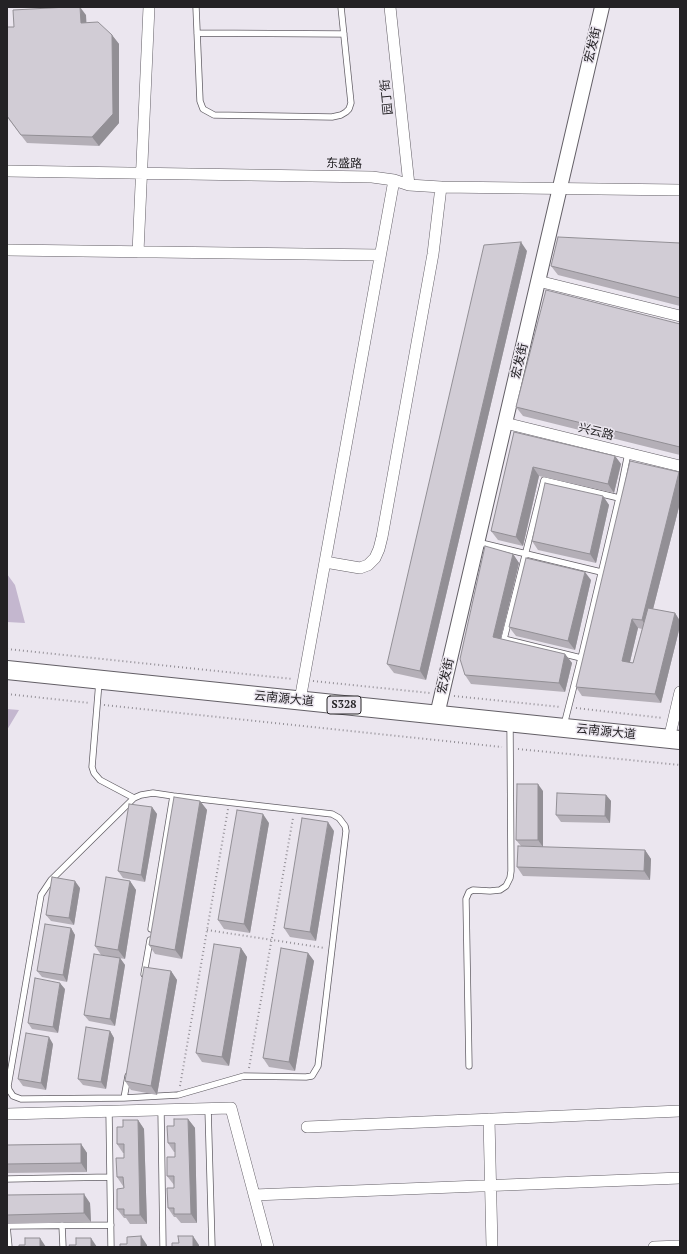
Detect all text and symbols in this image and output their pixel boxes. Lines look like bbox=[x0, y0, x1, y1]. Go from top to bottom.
street label: 宏发街 bbox=[582, 26, 604, 64]
street label: 园丁街 bbox=[378, 78, 396, 116]
street label: 东盛路 bbox=[326, 156, 362, 172]
street label: 宏发街 bbox=[509, 342, 531, 380]
street label: 兴云路 bbox=[577, 421, 615, 443]
street label: 宏发街 bbox=[435, 657, 457, 695]
street label: 云南源大道 bbox=[253, 689, 315, 709]
road number: S328 bbox=[327, 696, 361, 714]
street label: 云南源大道 bbox=[575, 722, 637, 742]

